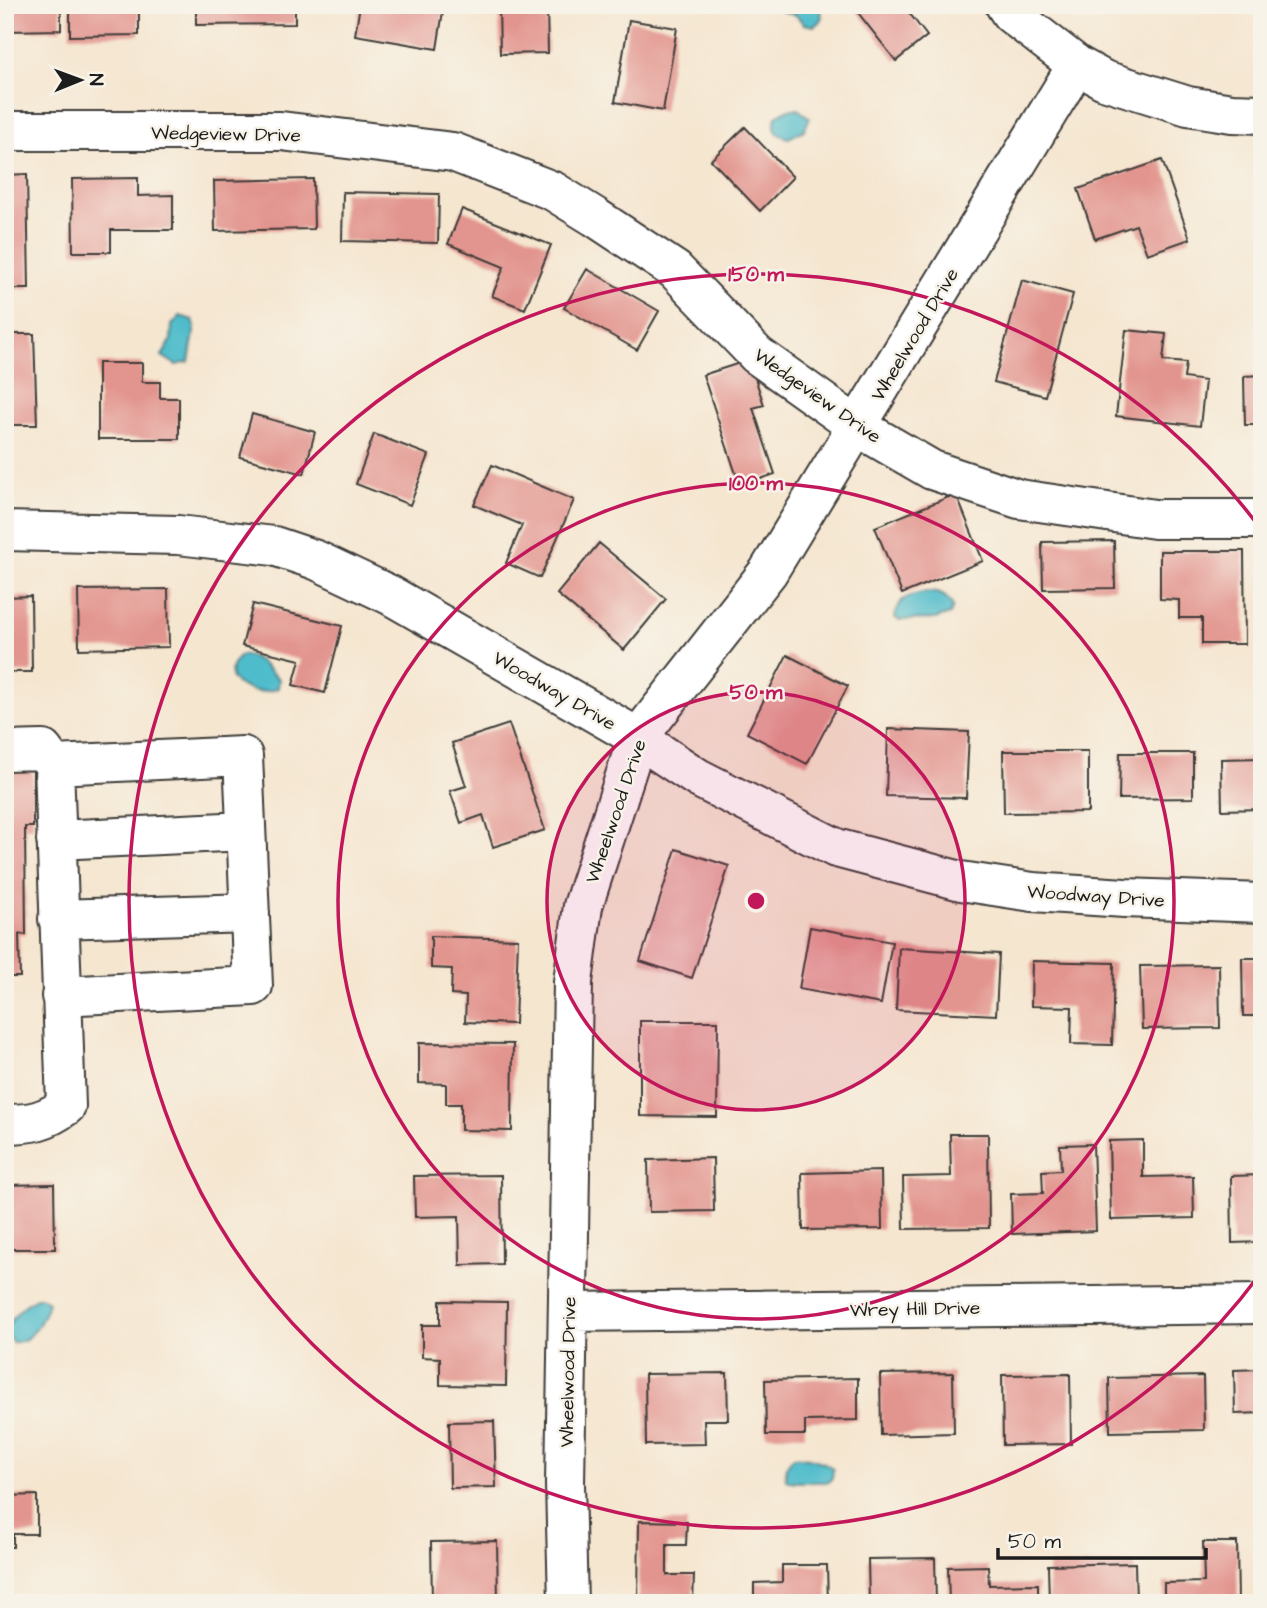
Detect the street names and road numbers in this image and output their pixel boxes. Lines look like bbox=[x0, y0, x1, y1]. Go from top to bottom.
street label: Wedgeview Drive bbox=[151, 120, 301, 150]
street label: Wheelwood Drive bbox=[865, 263, 966, 406]
street label: Wedgeview Drive bbox=[747, 342, 886, 451]
street label: Woodway Drive bbox=[487, 645, 621, 738]
street label: Wheelwood Drive bbox=[579, 736, 654, 887]
street label: Woodway Drive bbox=[1026, 878, 1166, 916]
street label: Wrey Hill Drive bbox=[850, 1295, 980, 1325]
street label: Wheelwood Drive bbox=[554, 1296, 583, 1448]

